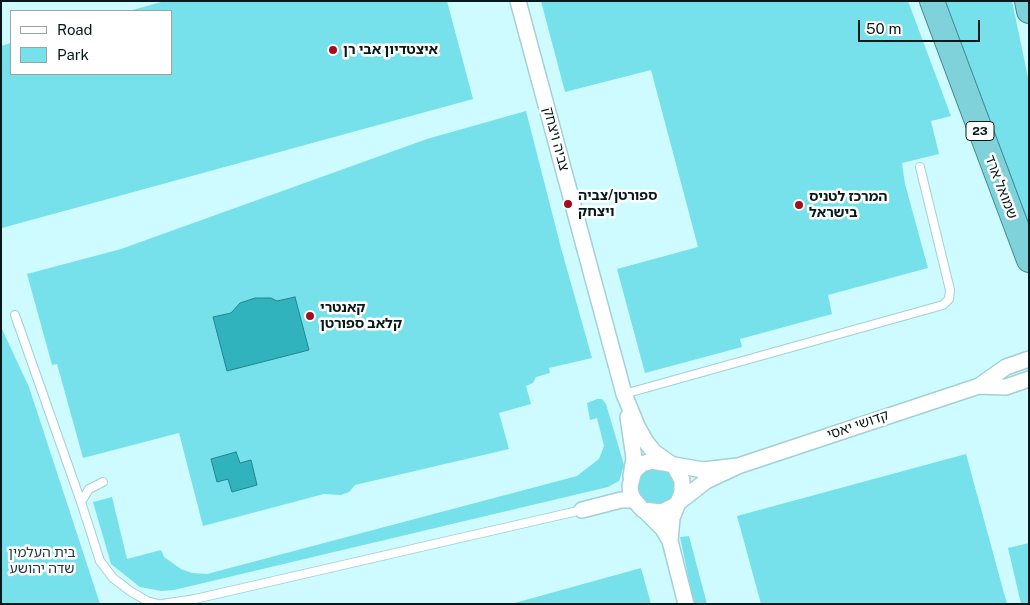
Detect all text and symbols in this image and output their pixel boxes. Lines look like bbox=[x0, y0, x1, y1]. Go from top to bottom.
legend bbox=[10, 10, 172, 75]
scale bar bbox=[860, 10, 982, 42]
text: 50 m bbox=[866, 20, 901, 37]
text: Road bbox=[57, 21, 93, 38]
place label: איצטדיון אבי רן bbox=[343, 42, 438, 58]
marker: איצטדיון אבי רן bbox=[327, 44, 339, 56]
text: Park bbox=[57, 46, 89, 63]
street label: צביה ויצחק bbox=[539, 105, 573, 173]
road number: 23 bbox=[966, 122, 994, 140]
street label: שמואל ארד bbox=[981, 153, 1021, 221]
place label: ספורטן/צביה ויצחק bbox=[578, 188, 658, 220]
place label: המרכז לטניס בישראל bbox=[809, 189, 888, 222]
marker: ספורטן/צביה ויצחק bbox=[562, 198, 574, 210]
marker: המרכז לטניס בישראל bbox=[793, 199, 805, 211]
place label: קאנטרי קלאב ספורטן bbox=[320, 300, 402, 332]
marker: קאנטרי קלאב ספורטן bbox=[304, 310, 316, 322]
street label: קדושי יאסי bbox=[825, 407, 891, 443]
park label: בית העלמין שדה יהושע bbox=[8, 545, 76, 578]

